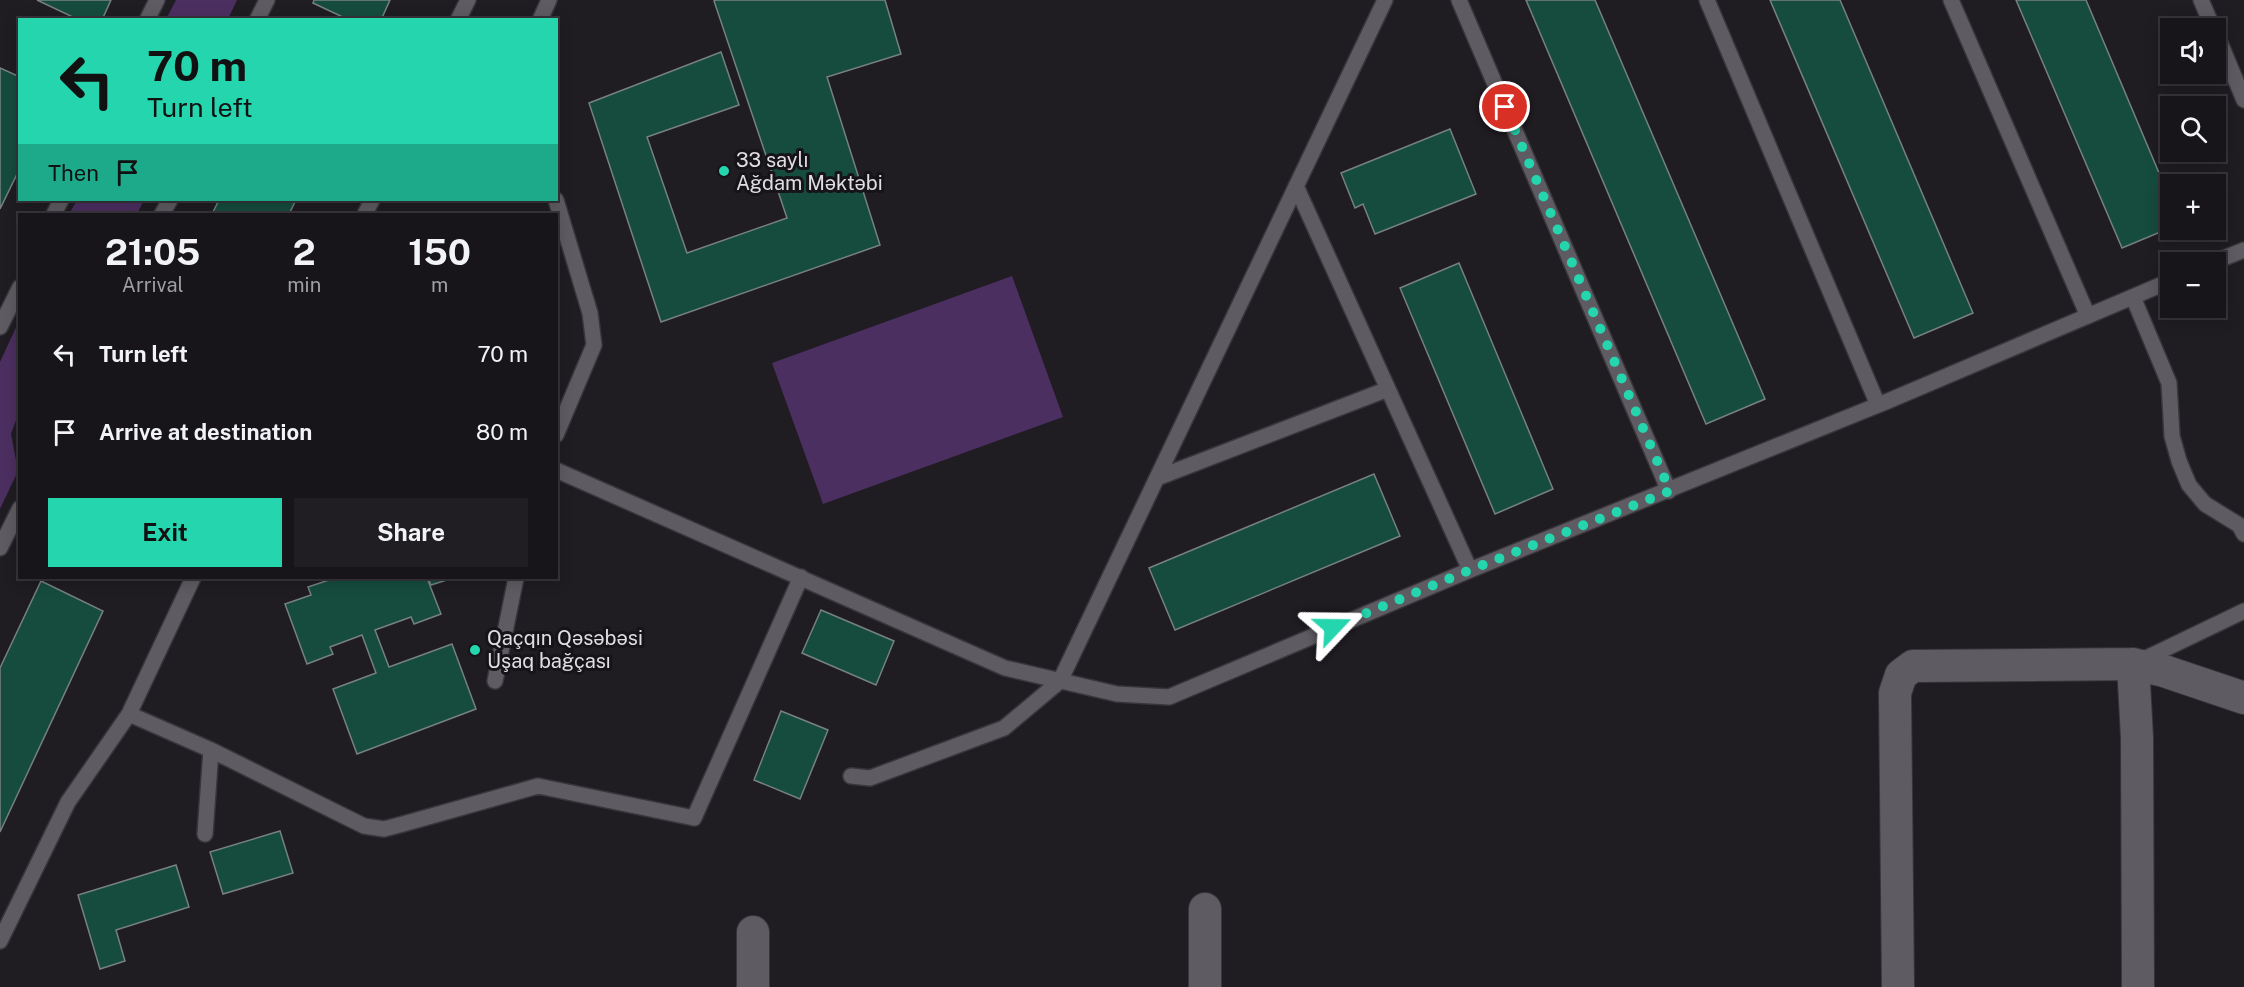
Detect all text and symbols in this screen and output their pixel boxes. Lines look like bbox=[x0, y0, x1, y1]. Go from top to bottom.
map controls bbox=[2160, 18, 2226, 318]
button: sound bbox=[2160, 18, 2226, 84]
text: 70 m bbox=[147, 41, 247, 90]
icon: left bbox=[48, 42, 126, 120]
pin bbox=[1479, 81, 1530, 132]
icon: arrive bbox=[1488, 90, 1521, 123]
text: Turn left bbox=[147, 91, 253, 123]
button: search bbox=[2160, 96, 2226, 162]
place label: 33 saylı Ağdam Məktəbi bbox=[736, 148, 883, 195]
icon: arrive bbox=[111, 156, 144, 189]
text: Then bbox=[48, 160, 99, 186]
marker: 33 saylı Ağdam Məktəbi bbox=[717, 164, 731, 178]
button: + bbox=[2160, 174, 2226, 240]
text: 21:05 bbox=[105, 231, 200, 273]
text: 2 bbox=[293, 231, 316, 273]
text: 150 bbox=[408, 231, 471, 273]
button: − bbox=[2160, 252, 2226, 318]
text: Arrival bbox=[122, 273, 184, 297]
text: min bbox=[287, 273, 321, 297]
text: m bbox=[431, 273, 448, 297]
icon: left bbox=[48, 338, 81, 371]
text: Turn left bbox=[99, 341, 188, 367]
text: 70 m bbox=[477, 341, 528, 367]
icon: arrive bbox=[48, 416, 81, 449]
text: Arrive at destination bbox=[99, 419, 312, 445]
text: 80 m bbox=[476, 419, 528, 445]
button: Exit bbox=[48, 498, 282, 567]
button: Share bbox=[294, 498, 528, 567]
position arrow bbox=[1301, 595, 1365, 659]
place label: Qaçqın Qəsəbəsi Uşaq bağçası bbox=[487, 626, 643, 673]
marker: Qaçqın Qəsəbəsi Uşaq bağçası bbox=[468, 643, 482, 657]

